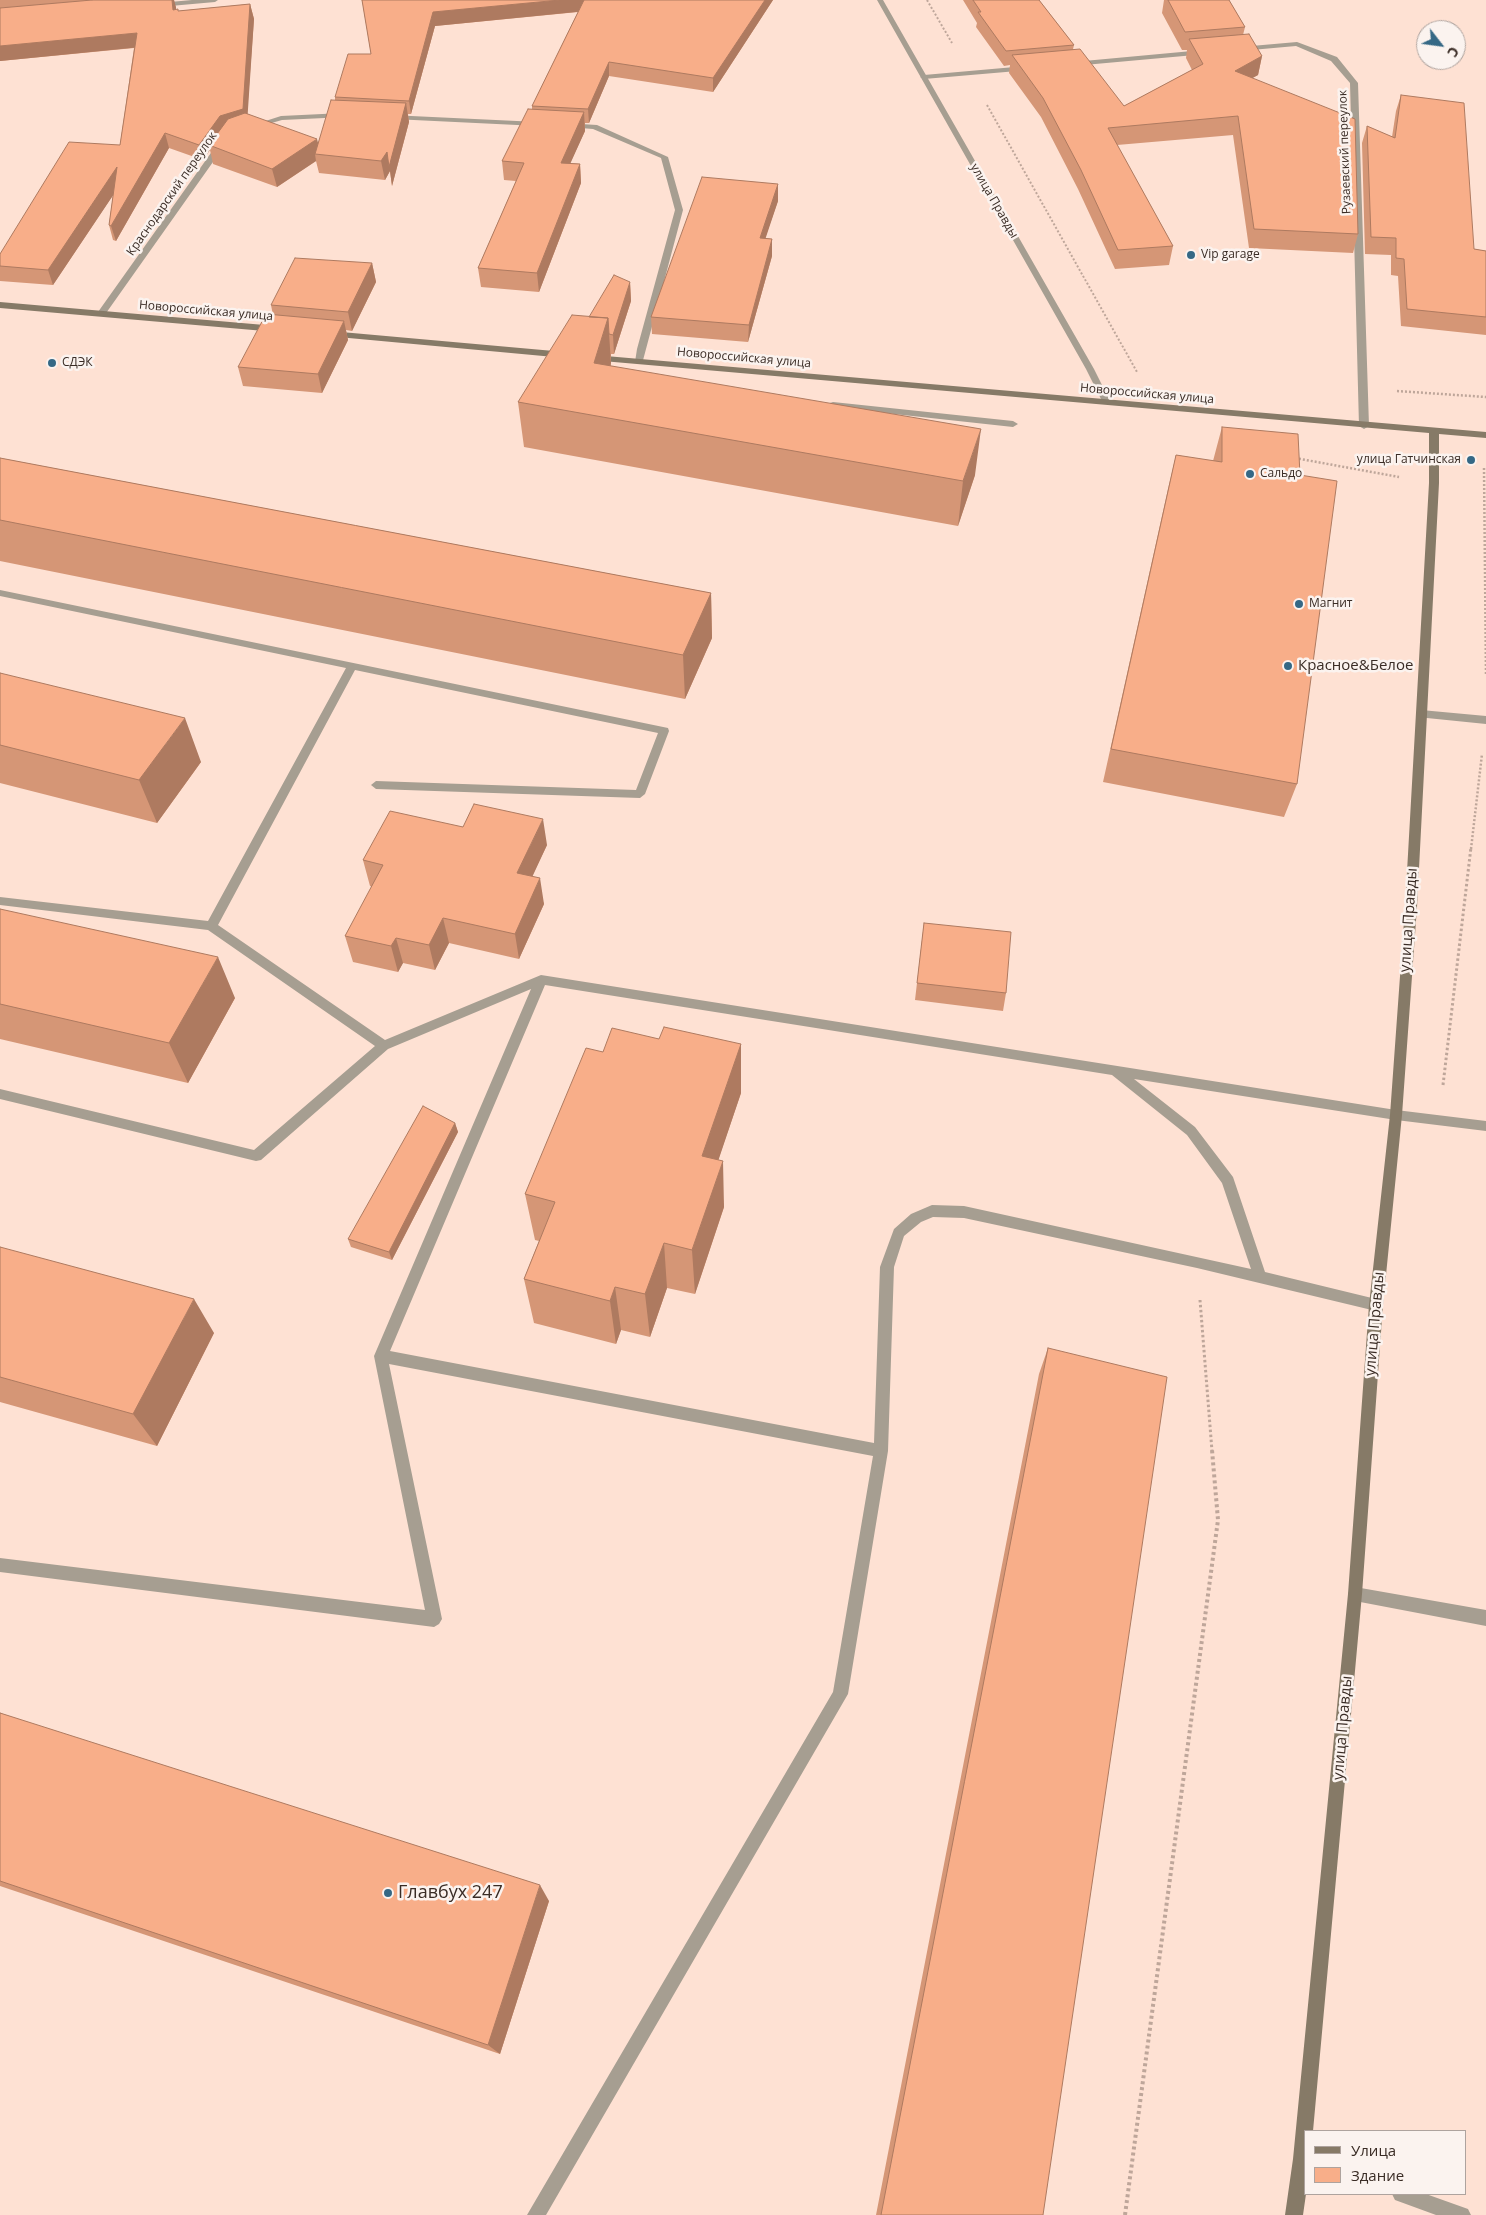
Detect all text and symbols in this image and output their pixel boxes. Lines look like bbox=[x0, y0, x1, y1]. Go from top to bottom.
north arrow bbox=[1416, 20, 1466, 70]
text: С bbox=[1443, 44, 1464, 61]
street label: Рузаевский переулок bbox=[1336, 90, 1354, 214]
street label: Краснодарский переулок bbox=[124, 129, 220, 259]
street label: улица Правды bbox=[967, 161, 1021, 241]
place label: Vip garage bbox=[1201, 248, 1260, 262]
marker: Vip garage bbox=[1185, 249, 1197, 261]
street label: Новороссийская улица bbox=[138, 298, 274, 324]
street label: Новороссийская улица bbox=[676, 345, 812, 371]
place label: СДЭК bbox=[62, 356, 93, 370]
marker: СДЭК bbox=[46, 357, 58, 369]
street label: Новороссийская улица bbox=[1079, 381, 1215, 407]
place label: улица Гатчинская bbox=[1357, 453, 1461, 467]
marker: улица Гатчинская bbox=[1465, 454, 1477, 466]
place label: Сальдо bbox=[1260, 467, 1302, 481]
marker: Сальдо bbox=[1244, 468, 1256, 480]
place label: Магнит bbox=[1309, 597, 1353, 611]
marker: Магнит bbox=[1293, 598, 1305, 610]
place label: Красное&Белое bbox=[1298, 657, 1413, 675]
marker: Красное&Белое bbox=[1282, 660, 1294, 672]
street label: улица Правды bbox=[1396, 867, 1422, 973]
street label: улица Правды bbox=[1361, 1271, 1389, 1377]
street label: улица Правды bbox=[1329, 1675, 1357, 1781]
place label: Главбух 247 bbox=[398, 1882, 503, 1904]
marker: Главбух 247 bbox=[382, 1887, 394, 1899]
legend bbox=[1304, 2130, 1466, 2195]
text: Улица bbox=[1351, 2140, 1396, 2160]
text: Здание bbox=[1351, 2165, 1404, 2185]

